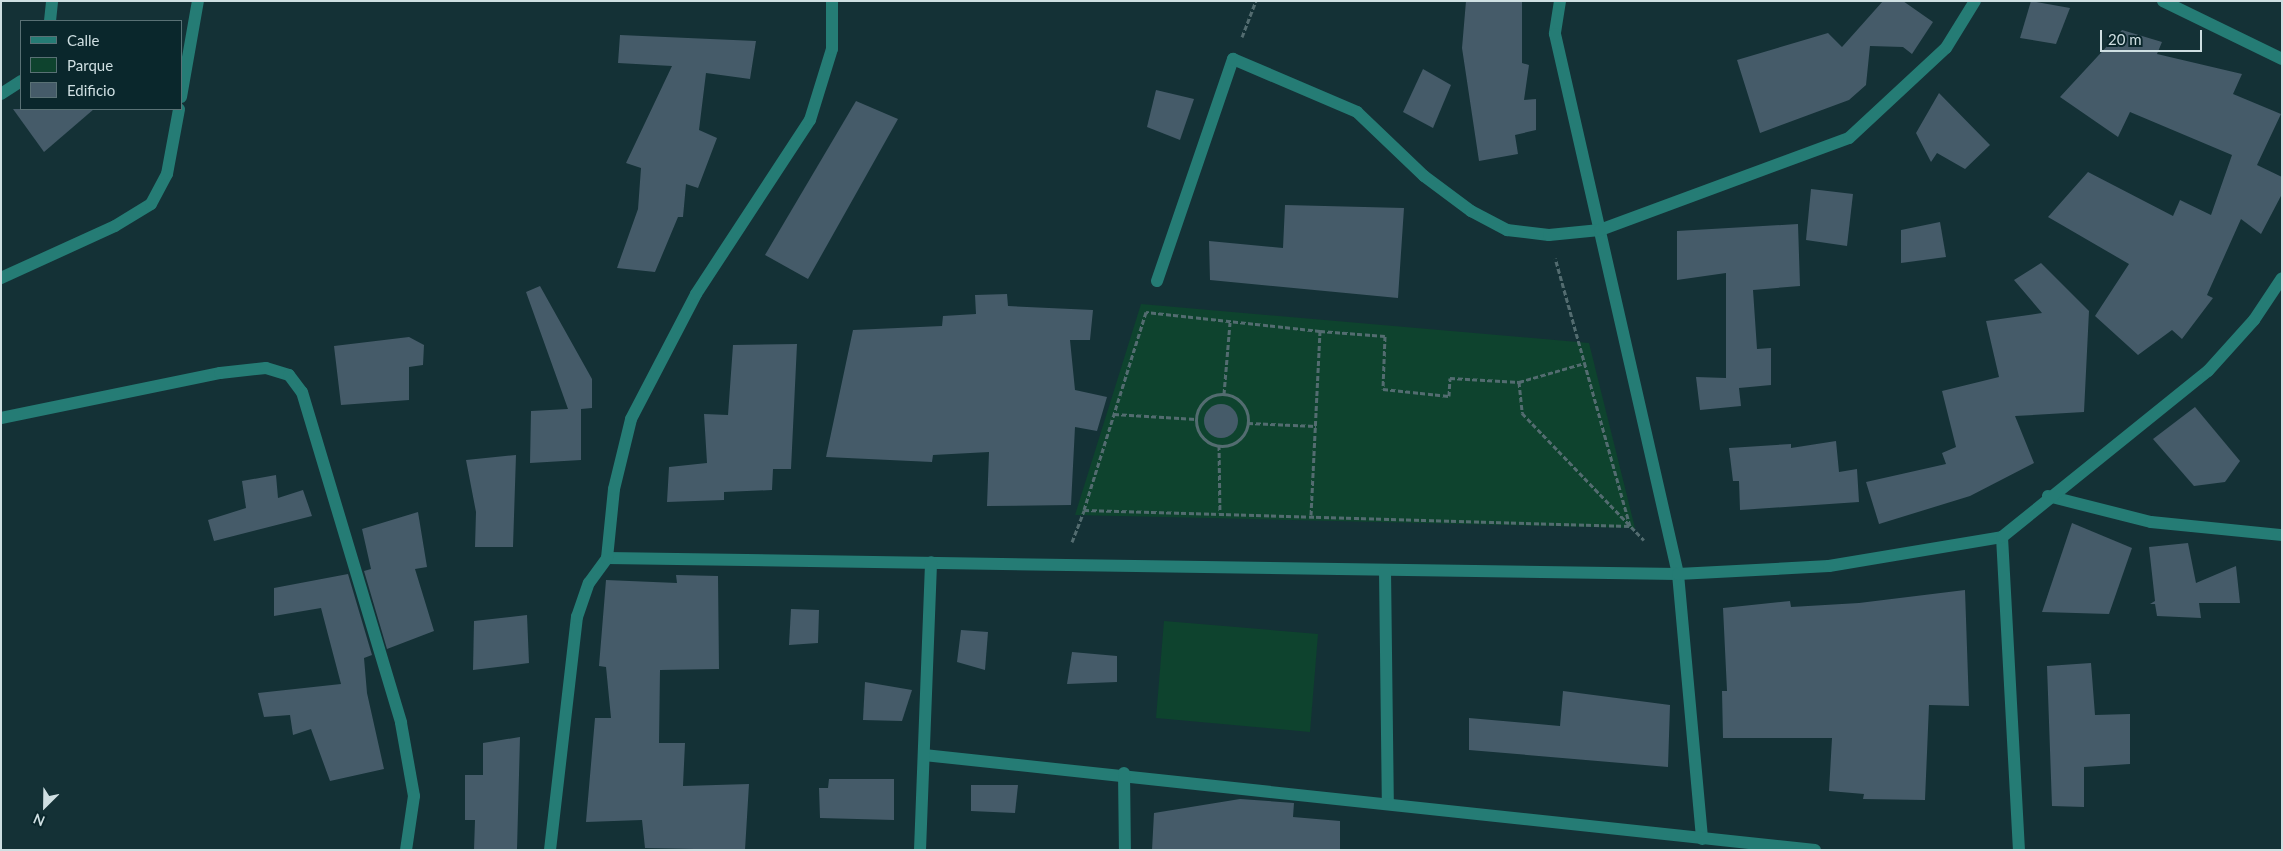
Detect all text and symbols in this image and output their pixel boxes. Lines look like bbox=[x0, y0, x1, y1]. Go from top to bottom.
legend bbox=[20, 20, 182, 110]
scale bar bbox=[2103, 20, 2206, 52]
text: 20 m bbox=[2108, 30, 2142, 48]
text: Calle bbox=[67, 31, 99, 49]
text: Parque bbox=[67, 56, 113, 74]
text: Edificio bbox=[67, 81, 115, 99]
north arrow bbox=[20, 781, 70, 831]
text: N bbox=[31, 810, 47, 830]

